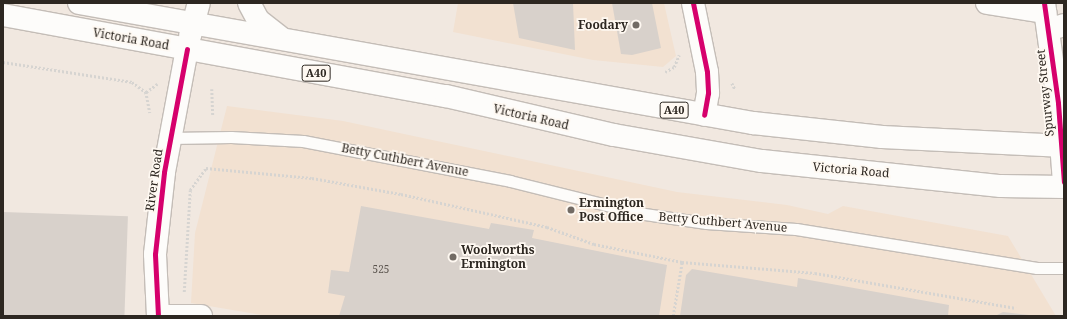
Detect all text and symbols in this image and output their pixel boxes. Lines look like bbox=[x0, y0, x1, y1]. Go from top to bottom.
place label: Foodary bbox=[578, 18, 628, 32]
marker: Foodary bbox=[631, 20, 641, 30]
street label: Victoria Road bbox=[92, 25, 170, 53]
street label: Spurway Street bbox=[1033, 49, 1057, 137]
road number: A40 bbox=[301, 64, 331, 82]
street label: Victoria Road bbox=[492, 101, 570, 133]
road number: A40 bbox=[659, 101, 689, 119]
street label: Betty Cuthbert Avenue bbox=[340, 141, 470, 179]
street label: River Road bbox=[143, 148, 165, 212]
street label: Victoria Road bbox=[812, 159, 890, 181]
place label: Ermington Post Office bbox=[579, 196, 644, 224]
marker: Ermington Post Office bbox=[566, 205, 576, 215]
street label: Betty Cuthbert Avenue bbox=[658, 209, 788, 235]
place label: Woolworths Ermington bbox=[461, 243, 535, 271]
marker: Woolworths Ermington bbox=[448, 252, 458, 262]
house number: 525 bbox=[373, 264, 389, 276]

